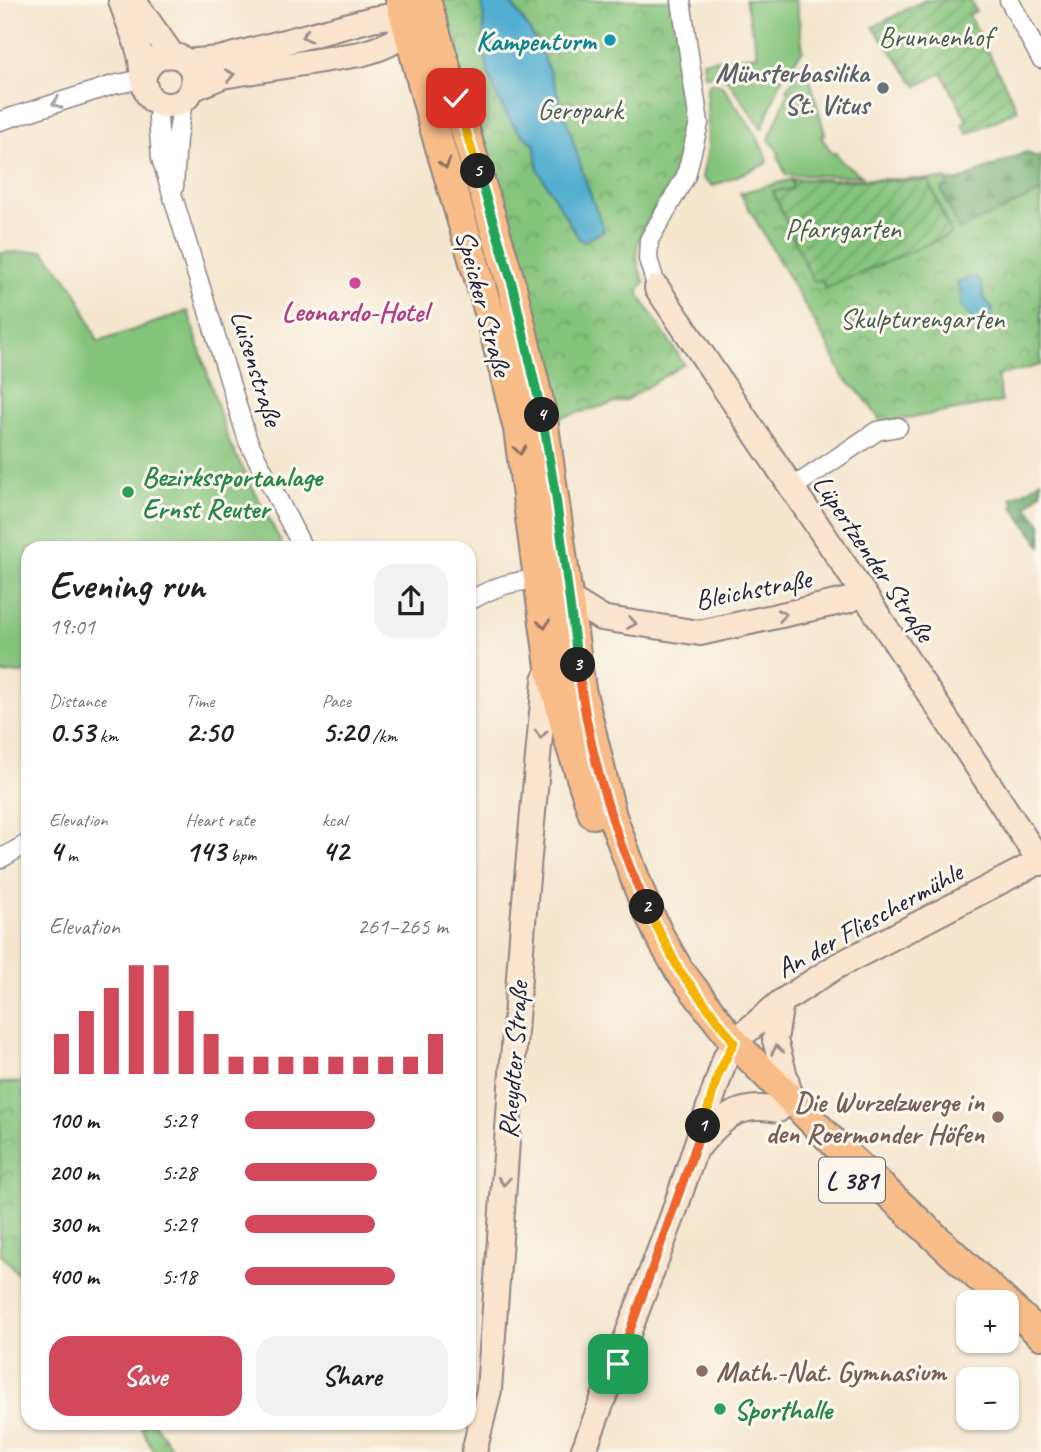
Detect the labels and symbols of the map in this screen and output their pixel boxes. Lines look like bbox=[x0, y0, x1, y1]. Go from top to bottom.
park label: Brunnenhof bbox=[879, 19, 998, 54]
place label: Kampenturm bbox=[476, 23, 598, 58]
one-way arrow bbox=[300, 28, 312, 42]
marker: Kampenturm bbox=[602, 32, 618, 48]
place label: Münsterbasilika St. Vitus bbox=[715, 55, 872, 122]
pin bbox=[426, 68, 486, 128]
one-way arrow bbox=[224, 69, 236, 84]
marker: Münsterbasilika St. Vitus bbox=[875, 80, 891, 96]
park label: Geropark bbox=[537, 92, 625, 127]
one-way arrow bbox=[51, 94, 63, 109]
pin: 5 bbox=[461, 154, 496, 188]
one-way arrow bbox=[437, 158, 452, 170]
park label: Pfarrgarten bbox=[785, 211, 902, 246]
street label: Speicker Straße bbox=[448, 226, 521, 382]
marker: Leonardo-Hotel bbox=[347, 275, 363, 291]
place label: Leonardo-Hotel bbox=[282, 294, 433, 329]
park label: Skulpturengarten bbox=[840, 301, 1006, 336]
street label: Luisenstraße bbox=[223, 306, 292, 432]
pin: 4 bbox=[524, 398, 560, 432]
one-way arrow bbox=[513, 444, 528, 456]
place label: Bezirkssportanlage Ernst Reuter bbox=[142, 459, 325, 526]
street label: Lüpertzender Straße bbox=[805, 468, 944, 650]
marker: Bezirkssportanlage Ernst Reuter bbox=[120, 484, 136, 500]
street label: Bleichstraße bbox=[692, 560, 816, 617]
one-way arrow bbox=[776, 608, 788, 623]
one-way arrow bbox=[626, 615, 638, 630]
one-way arrow bbox=[537, 618, 552, 630]
pin: 3 bbox=[560, 648, 596, 682]
one-way arrow bbox=[533, 728, 548, 740]
street label: An der Flieschermühle bbox=[770, 853, 970, 986]
pin: 2 bbox=[630, 890, 664, 925]
street label: Rheydter Straße bbox=[490, 978, 536, 1140]
one-way arrow bbox=[771, 1044, 786, 1056]
place label: Die Wurzelzwerge in den Roermonder Höfen bbox=[766, 1084, 985, 1151]
pin: 1 bbox=[686, 1108, 720, 1144]
marker: Die Wurzelzwerge in den Roermonder Höfen bbox=[990, 1109, 1006, 1125]
road number: L 381 bbox=[819, 1158, 885, 1203]
one-way arrow bbox=[497, 1175, 512, 1186]
pin bbox=[588, 1334, 648, 1394]
place label: Math.-Nat. Gymnasium bbox=[716, 1354, 948, 1389]
marker: Math.-Nat. Gymnasium bbox=[694, 1363, 710, 1379]
place label: Sporthalle bbox=[734, 1392, 835, 1427]
marker: Sporthalle bbox=[712, 1401, 728, 1417]

